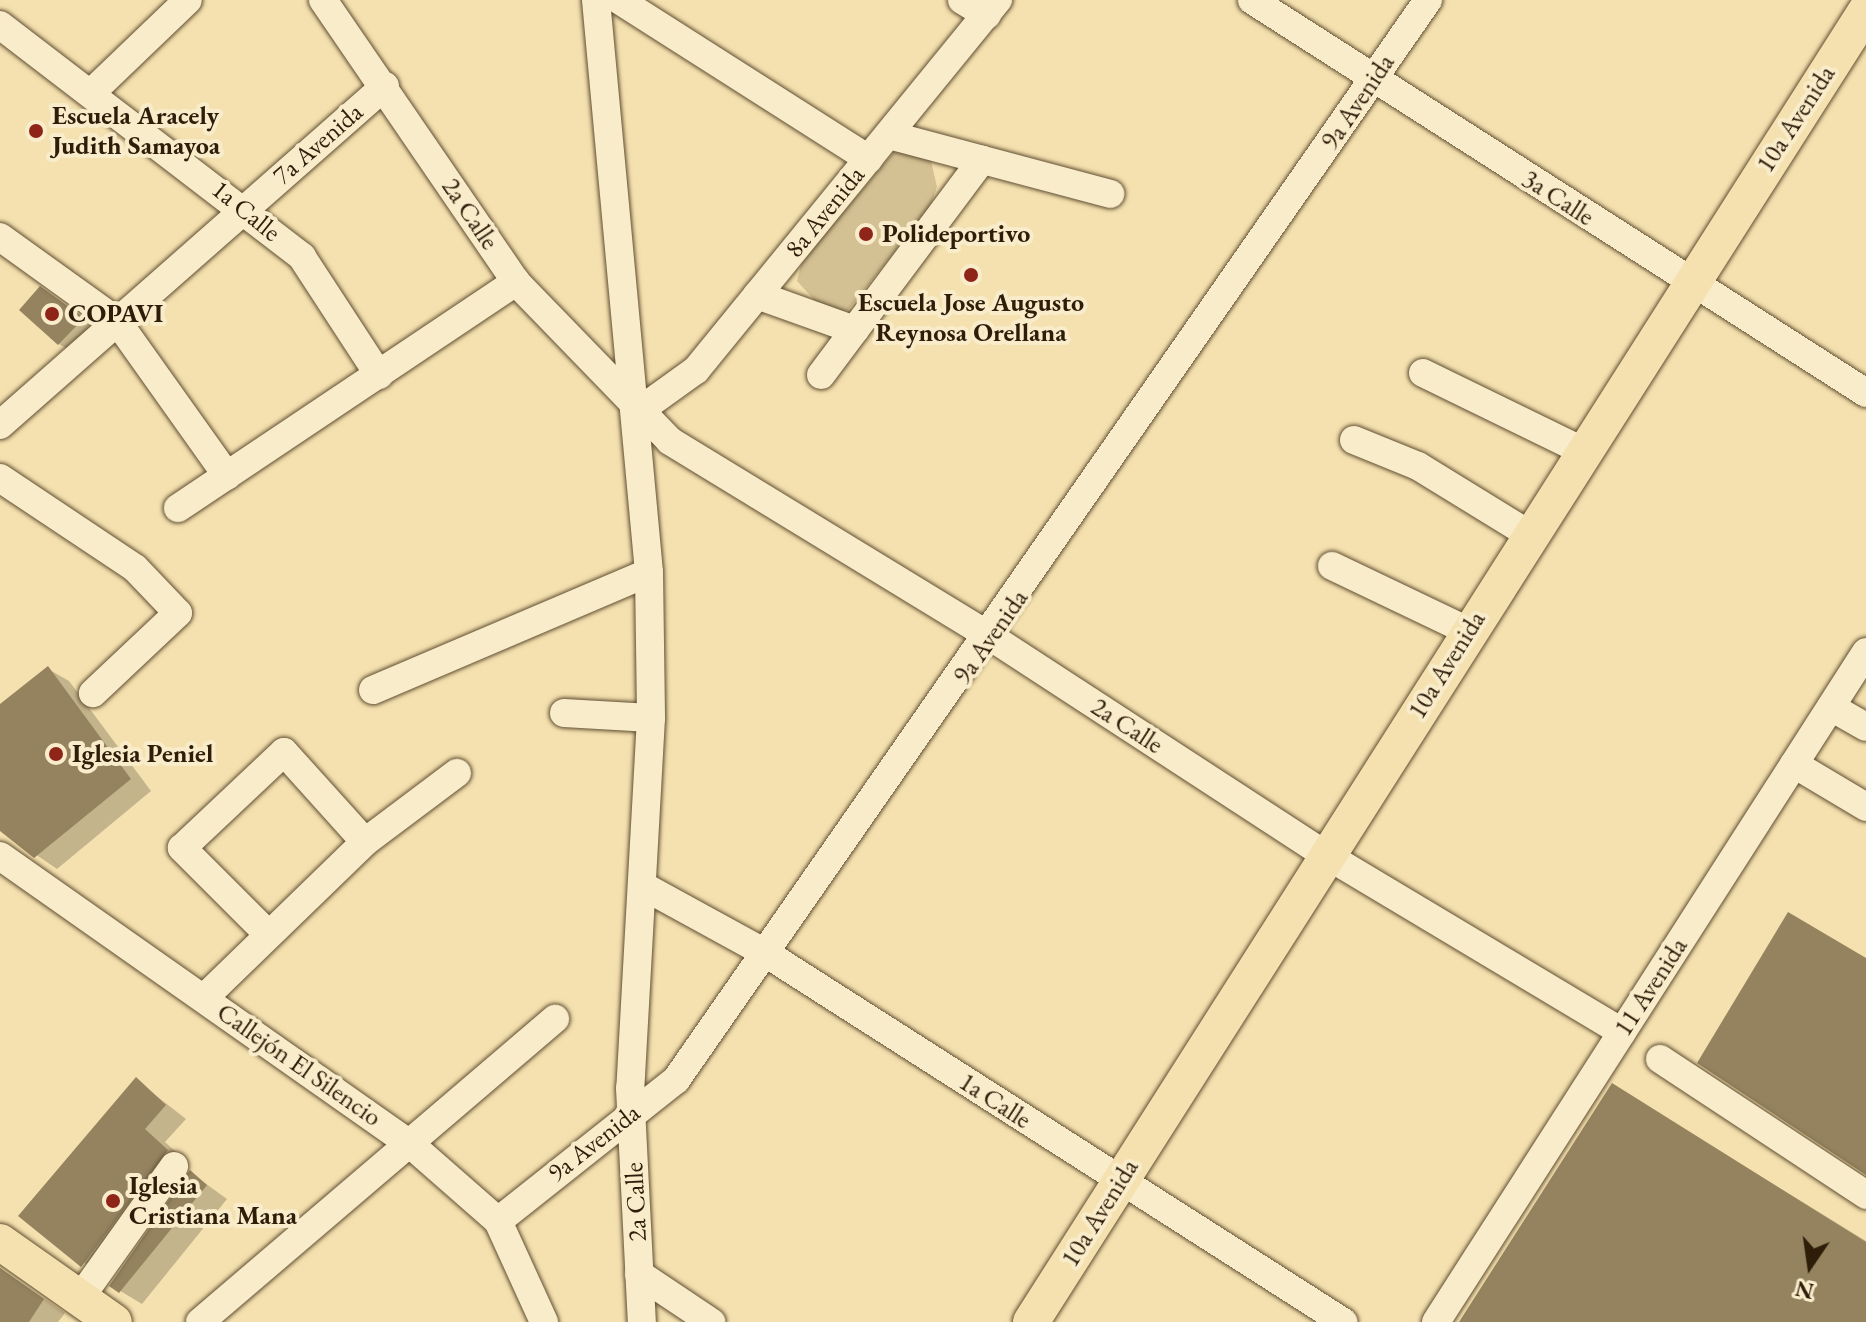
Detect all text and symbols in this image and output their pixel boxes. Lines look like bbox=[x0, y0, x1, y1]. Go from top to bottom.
street label: 9a Avenida bbox=[1315, 48, 1401, 156]
street label: 10a Avenida bbox=[1750, 60, 1842, 178]
street label: 7a Avenida bbox=[267, 97, 369, 191]
place label: Escuela Aracely Judith Samayoa bbox=[52, 100, 220, 162]
marker: Escuela Aracely Judith Samayoa bbox=[27, 122, 45, 140]
street label: 8a Avenida bbox=[779, 160, 871, 264]
street label: 3a Calle bbox=[1516, 163, 1600, 233]
street label: 2a Calle bbox=[435, 172, 505, 256]
street label: 1a Calle bbox=[205, 174, 287, 248]
place label: Polideportivo bbox=[882, 218, 1030, 250]
marker: Polideportivo bbox=[857, 225, 875, 243]
marker: Escuela Jose Augusto Reynosa Orellana bbox=[962, 266, 980, 284]
place label: Escuela Jose Augusto Reynosa Orellana bbox=[858, 287, 1084, 348]
place label: COPAVI bbox=[68, 298, 163, 330]
marker: COPAVI bbox=[43, 305, 61, 323]
street label: 9a Avenida bbox=[947, 584, 1035, 690]
street label: 10a Avenida bbox=[1402, 605, 1492, 725]
street label: 2a Calle bbox=[1085, 691, 1169, 761]
place label: Iglesia Peniel bbox=[72, 738, 213, 770]
marker: Iglesia Peniel bbox=[47, 745, 65, 763]
street label: 11 Avenida bbox=[1608, 932, 1694, 1042]
street label: Callejón El Silencio bbox=[211, 997, 387, 1133]
street label: 1a Calle bbox=[953, 1066, 1037, 1136]
street label: 9a Avenida bbox=[542, 1097, 646, 1189]
street label: 10a Avenida bbox=[1055, 1153, 1145, 1273]
street label: 2a Calle bbox=[618, 1161, 654, 1243]
place label: Iglesia Cristiana Mana bbox=[129, 1170, 297, 1232]
marker: Iglesia Cristiana Mana bbox=[104, 1192, 122, 1210]
north arrow bbox=[1770, 1226, 1850, 1306]
text: N bbox=[1793, 1274, 1816, 1306]

